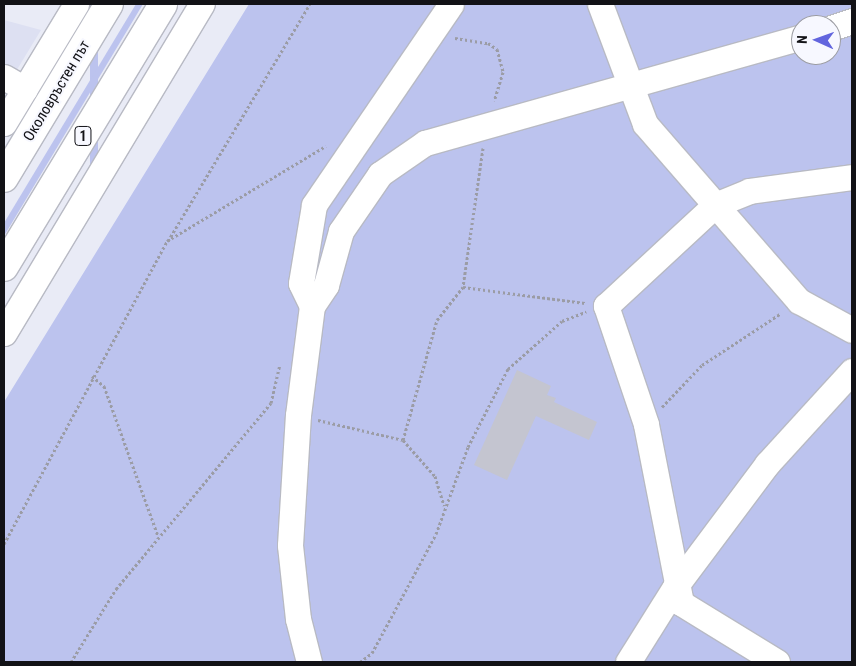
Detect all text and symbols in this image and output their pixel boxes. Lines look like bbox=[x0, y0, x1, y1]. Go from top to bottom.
north arrow bbox=[791, 15, 841, 65]
text: N bbox=[794, 35, 810, 44]
street label: Околовръстен път bbox=[20, 37, 94, 145]
road number: 1 bbox=[74, 124, 92, 148]

